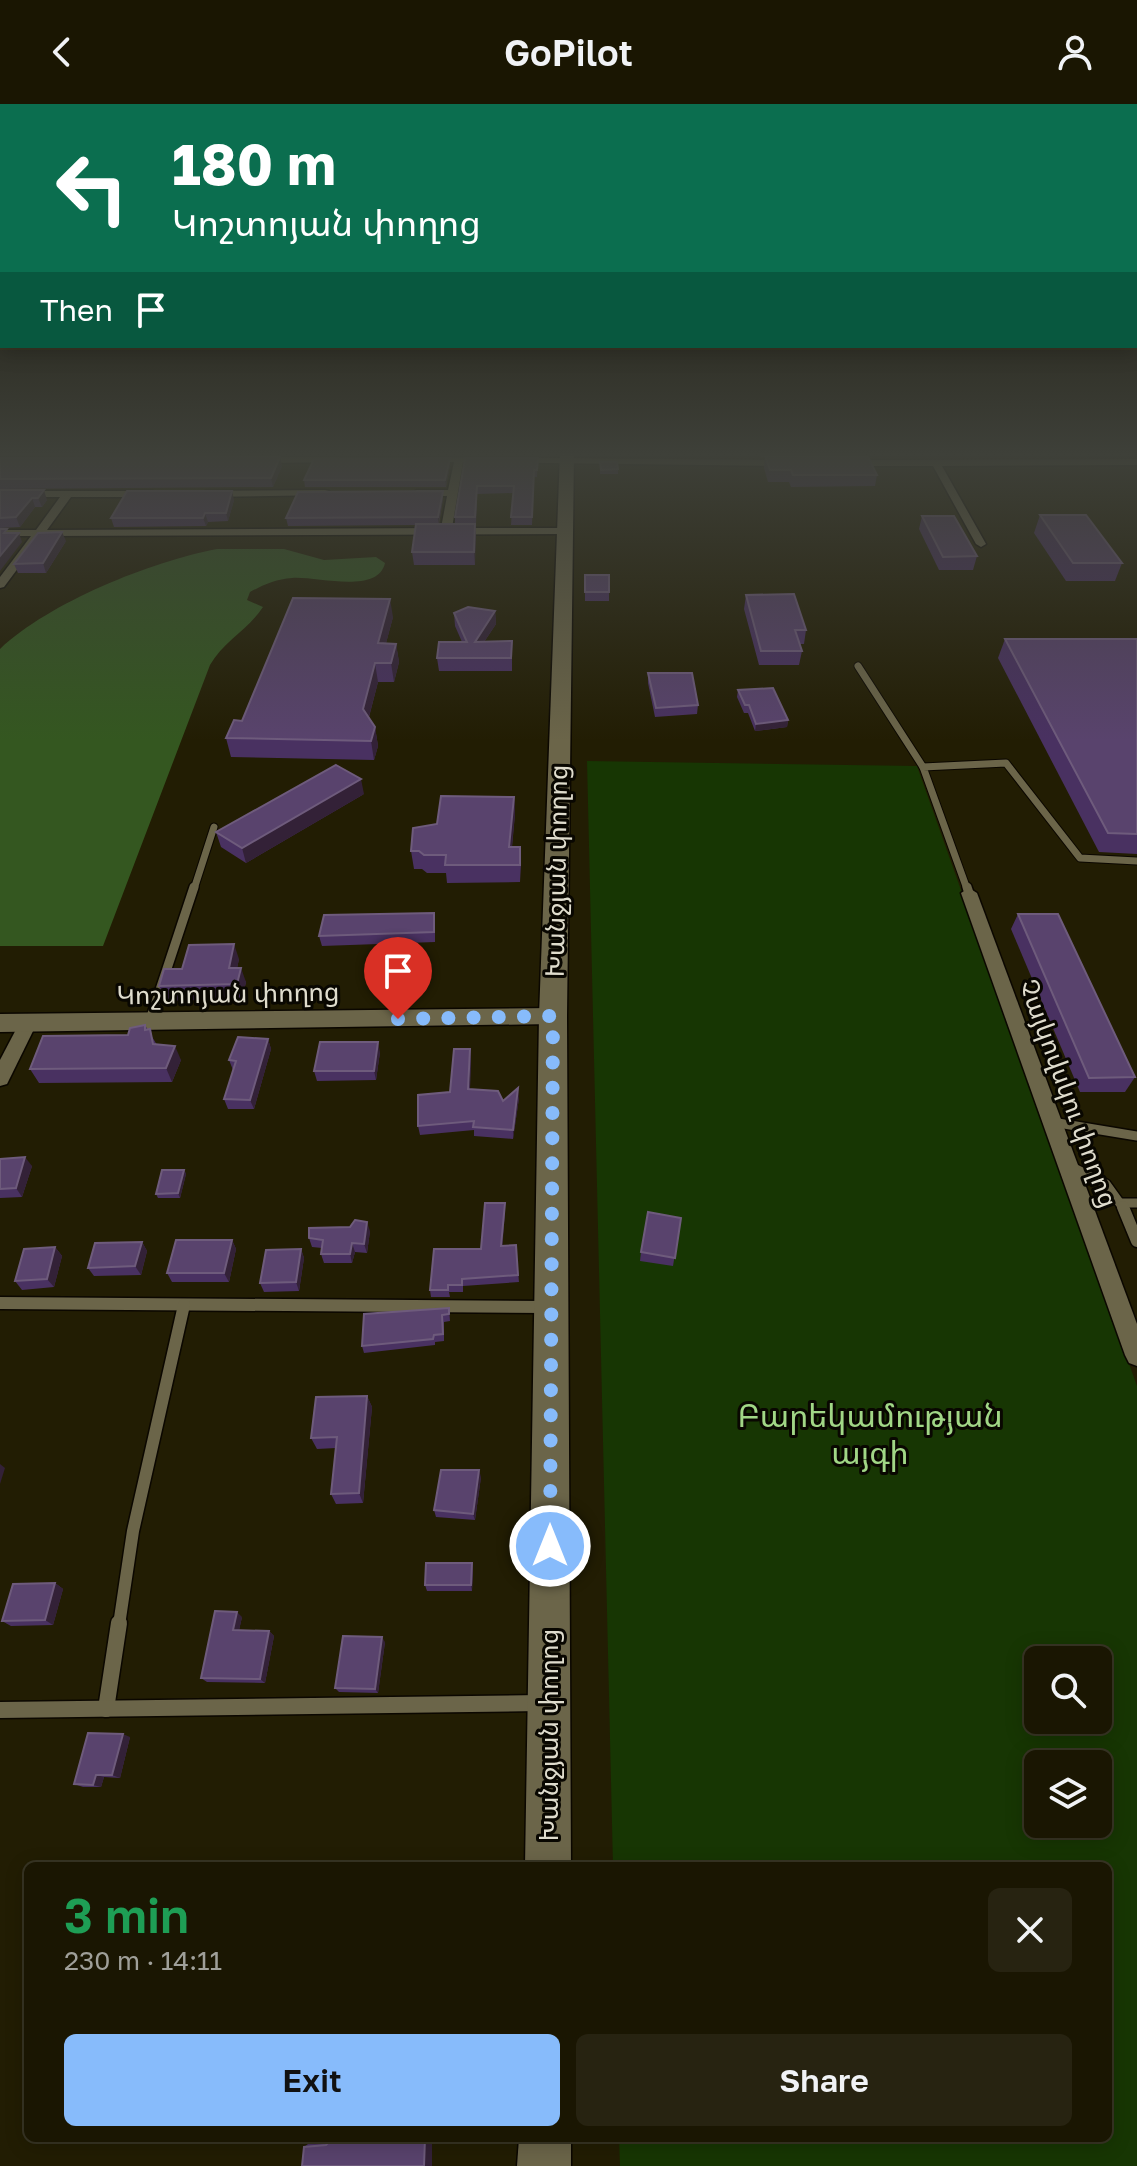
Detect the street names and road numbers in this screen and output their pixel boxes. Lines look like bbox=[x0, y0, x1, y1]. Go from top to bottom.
street label: Խանջյան փողոց bbox=[539, 764, 573, 978]
street label: Չայկովսկու փողոց bbox=[1013, 975, 1125, 1211]
street label: Կոշտոյան փողոց bbox=[116, 976, 340, 1010]
street label: Խանջյան փողոց bbox=[533, 1629, 564, 1841]

